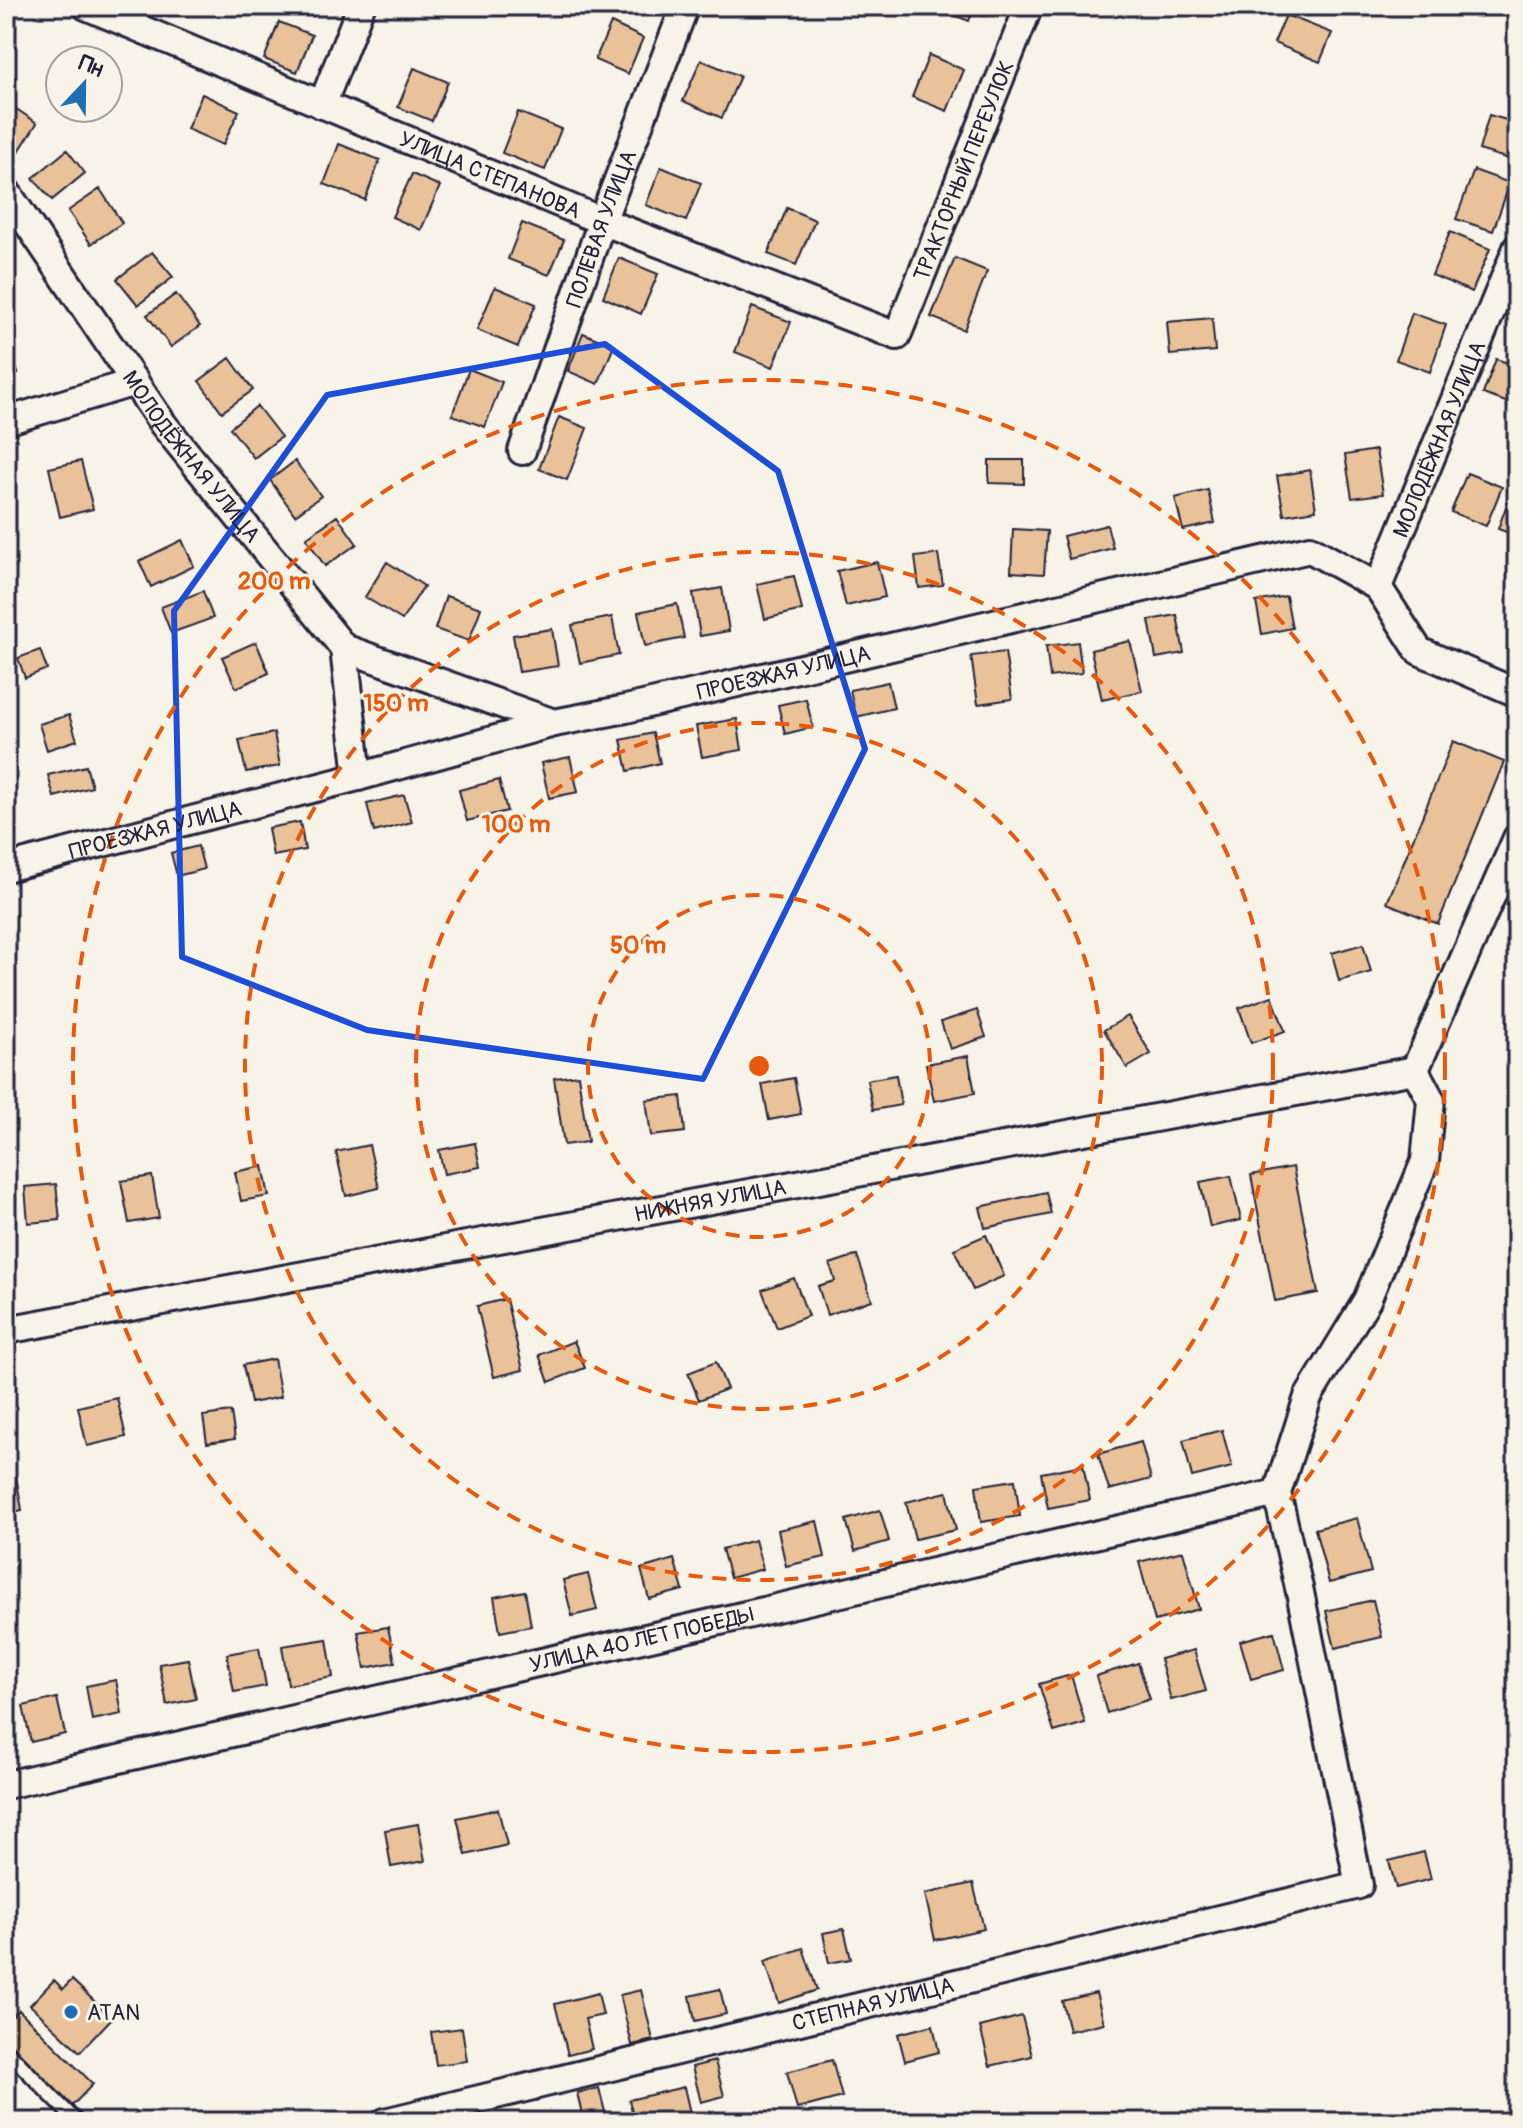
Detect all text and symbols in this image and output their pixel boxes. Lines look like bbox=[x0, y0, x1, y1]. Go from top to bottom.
north arrow bbox=[44, 44, 124, 124]
text: Пн bbox=[75, 49, 108, 84]
street label: ТРАКТОРНЫЙ ПЕРЕУЛОК bbox=[908, 56, 1021, 285]
street label: УЛИЦА СТЕПАНОВА bbox=[395, 125, 585, 226]
street label: ПОЛЕВАЯ УЛИЦА bbox=[560, 146, 643, 311]
street label: МОЛОДЁЖНАЯ УЛИЦА bbox=[1387, 337, 1492, 542]
street label: МОЛОДЁЖНАЯ УЛИЦА bbox=[116, 365, 266, 549]
text: 200 m bbox=[238, 567, 310, 596]
street label: ПРОЕЗЖАЯ УЛИЦА bbox=[694, 639, 873, 707]
text: 150 m bbox=[363, 689, 429, 718]
street label: ПРОЕЗЖАЯ УЛИЦА bbox=[66, 795, 245, 866]
text: 100 m bbox=[482, 810, 550, 839]
text: 50 m bbox=[610, 931, 666, 960]
centre of rings bbox=[745, 1052, 773, 1080]
street label: НИЖНЯЯ УЛИЦА bbox=[632, 1173, 789, 1229]
street label: УЛИЦА 40 ЛЕТ ПОБЕДЫ bbox=[527, 1601, 757, 1679]
street label: СТЕПНАЯ УЛИЦА bbox=[789, 1971, 957, 2037]
place label: ATAN bbox=[87, 1999, 140, 2027]
marker: ATAN bbox=[62, 2003, 80, 2021]

